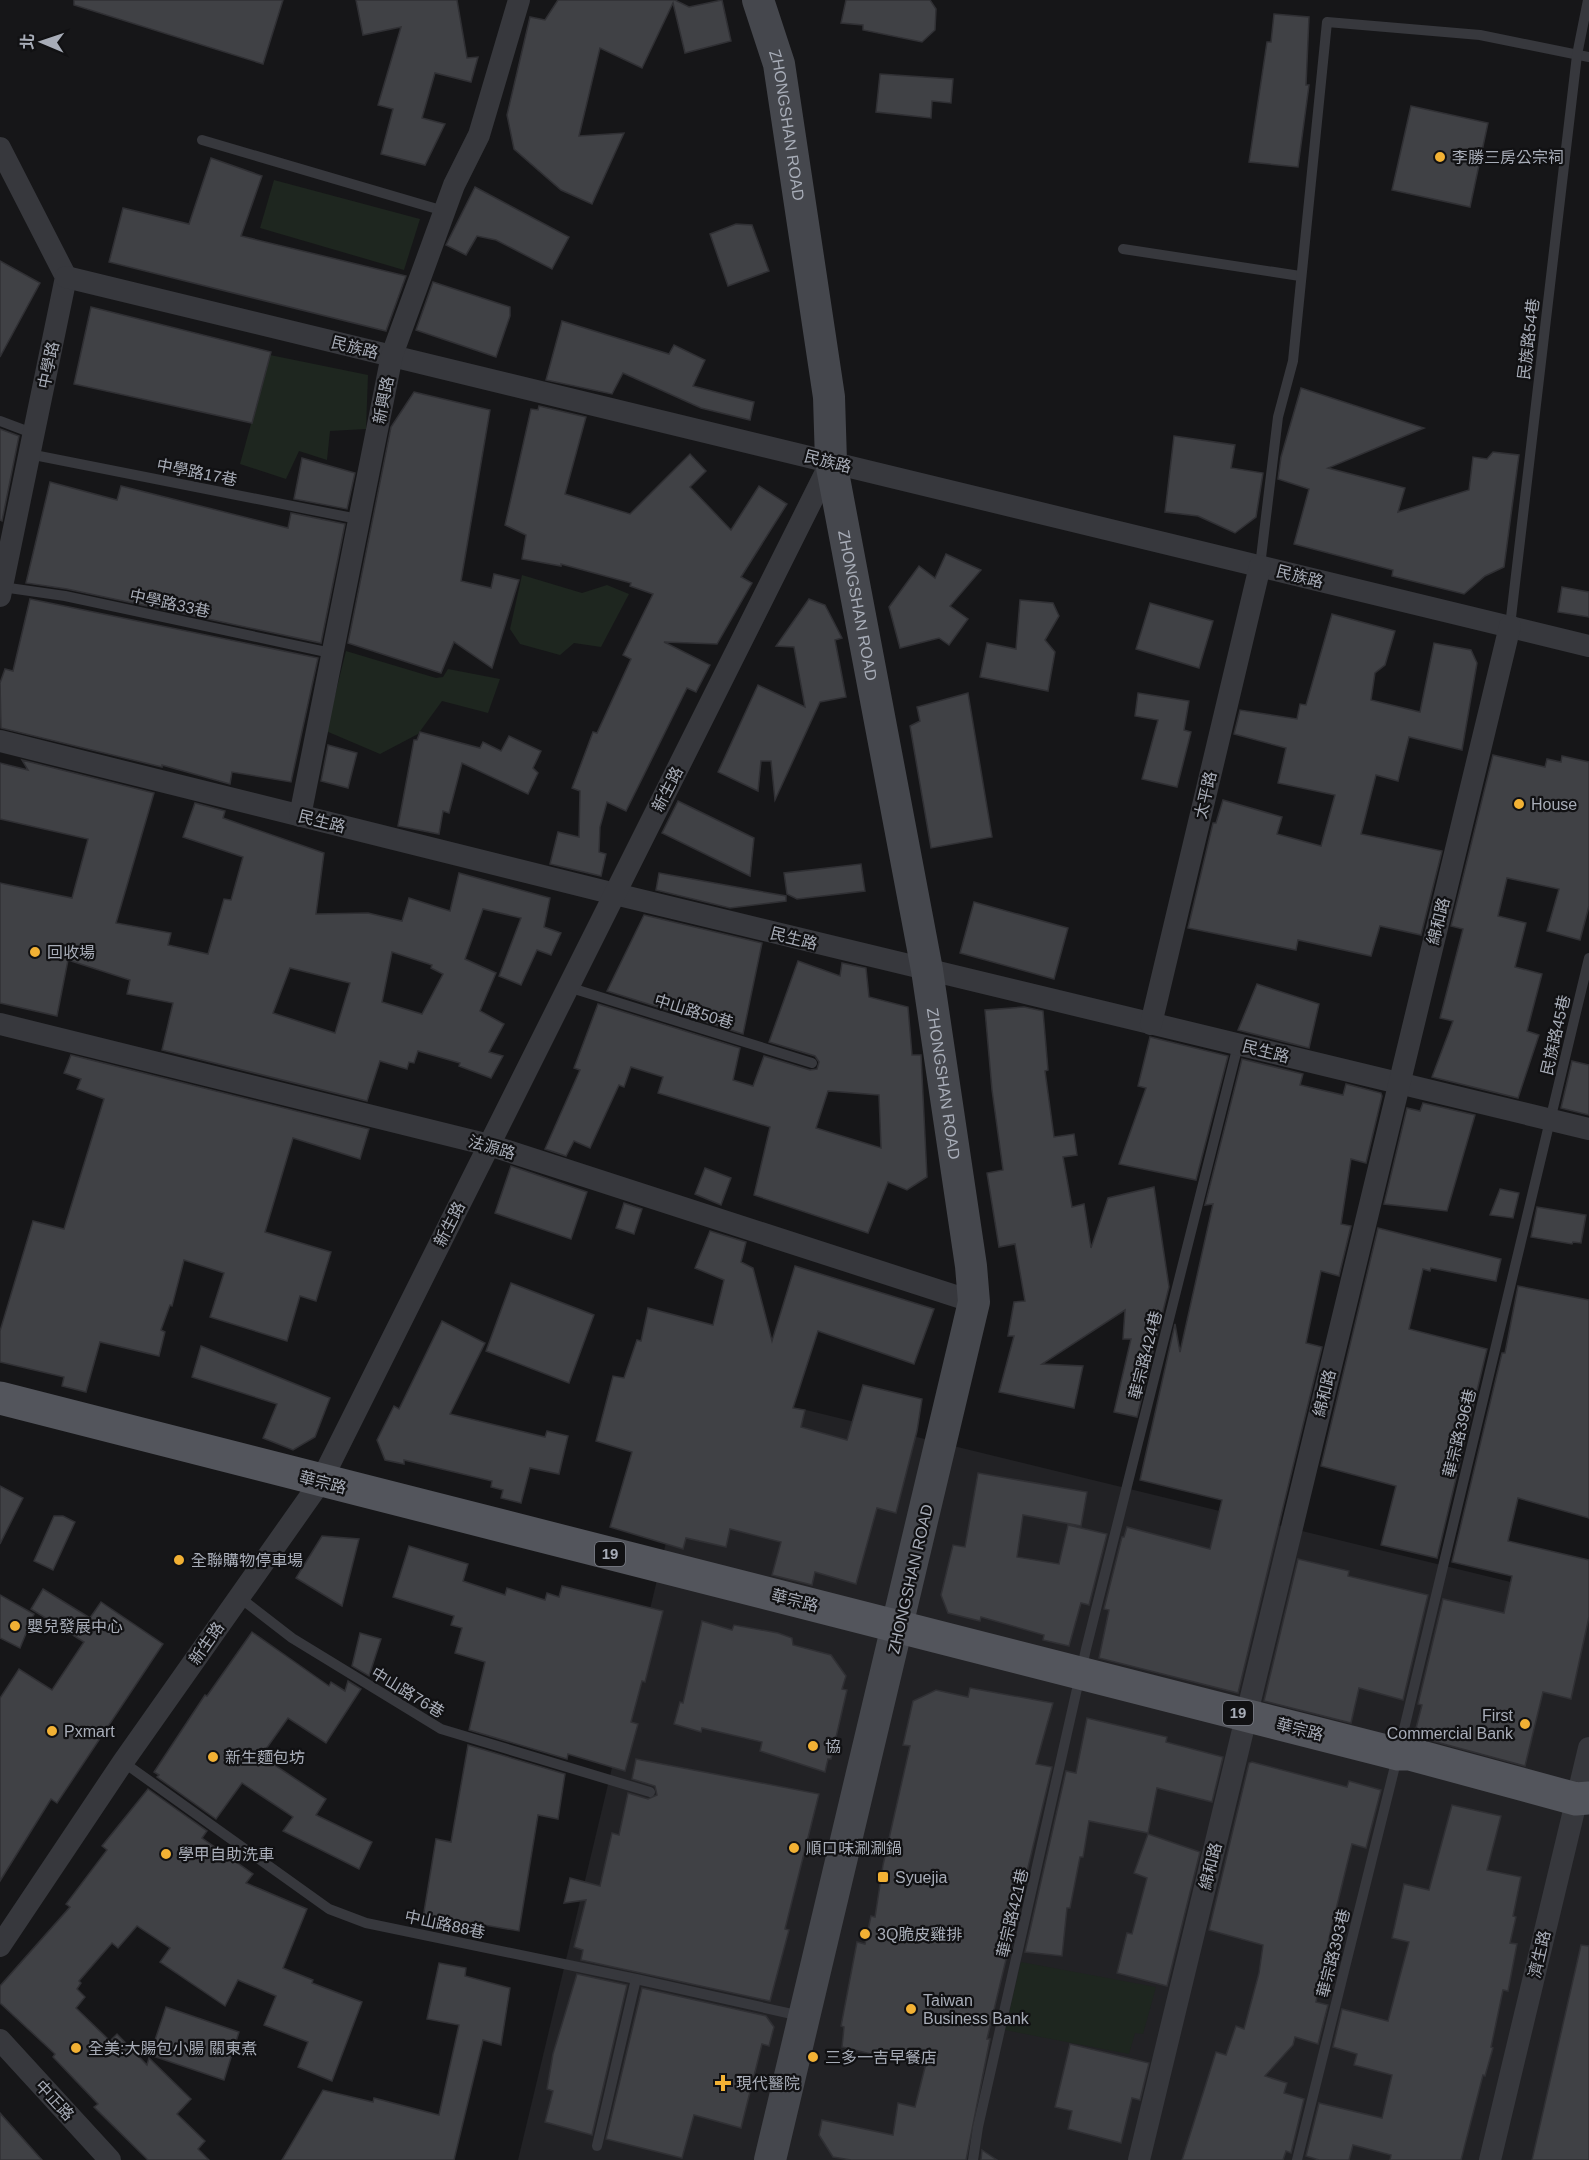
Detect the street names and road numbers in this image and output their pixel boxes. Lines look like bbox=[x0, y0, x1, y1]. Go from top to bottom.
street label: ZHONGSHAN ROAD bbox=[766, 47, 807, 202]
street label: 民族路54巷 bbox=[1515, 297, 1542, 381]
street label: 民族路 bbox=[330, 333, 380, 362]
street label: 中學路 bbox=[35, 340, 62, 390]
street label: 新興路 bbox=[371, 375, 396, 425]
street label: 民族路 bbox=[803, 447, 853, 476]
street label: 中學路17巷 bbox=[155, 456, 239, 489]
street label: ZHONGSHAN ROAD bbox=[835, 529, 880, 682]
street label: 民族路 bbox=[1275, 562, 1325, 591]
street label: 中學路33巷 bbox=[128, 587, 212, 620]
street label: 新生路 bbox=[649, 764, 686, 814]
street label: 太平路 bbox=[1192, 770, 1219, 820]
street label: 民生路 bbox=[297, 807, 347, 836]
street label: 綿和路 bbox=[1424, 896, 1453, 946]
street label: 民生路 bbox=[769, 924, 819, 953]
street label: 中山路50巷 bbox=[652, 991, 735, 1032]
street label: 民族路45巷 bbox=[1538, 993, 1573, 1077]
street label: ZHONGSHAN ROAD bbox=[924, 1007, 963, 1161]
street label: 民生路 bbox=[1241, 1037, 1291, 1066]
street label: 法源路 bbox=[466, 1133, 517, 1162]
street label: 新生路 bbox=[431, 1199, 468, 1249]
street label: 華宗路424巷 bbox=[1126, 1309, 1165, 1401]
street label: 綿和路 bbox=[1310, 1368, 1339, 1418]
street label: 華宗路396巷 bbox=[1440, 1387, 1479, 1479]
street label: 華宗路 bbox=[298, 1468, 348, 1497]
street label: ZHONGSHAN ROAD bbox=[885, 1503, 936, 1656]
road number: 19 bbox=[595, 1542, 625, 1566]
street label: 華宗路 bbox=[770, 1586, 820, 1615]
street label: 新生路 bbox=[186, 1619, 227, 1668]
street label: 中山路76巷 bbox=[368, 1664, 447, 1721]
road number: 19 bbox=[1223, 1701, 1253, 1725]
street label: 華宗路 bbox=[1275, 1715, 1325, 1744]
street label: 綿和路 bbox=[1196, 1841, 1225, 1891]
street label: 華宗路421巷 bbox=[994, 1867, 1031, 1959]
street label: 華宗路393巷 bbox=[1314, 1907, 1353, 1999]
street label: 中山路88巷 bbox=[403, 1908, 487, 1941]
street label: 濟生路 bbox=[1526, 1929, 1553, 1979]
street label: 中正路 bbox=[32, 2077, 77, 2124]

